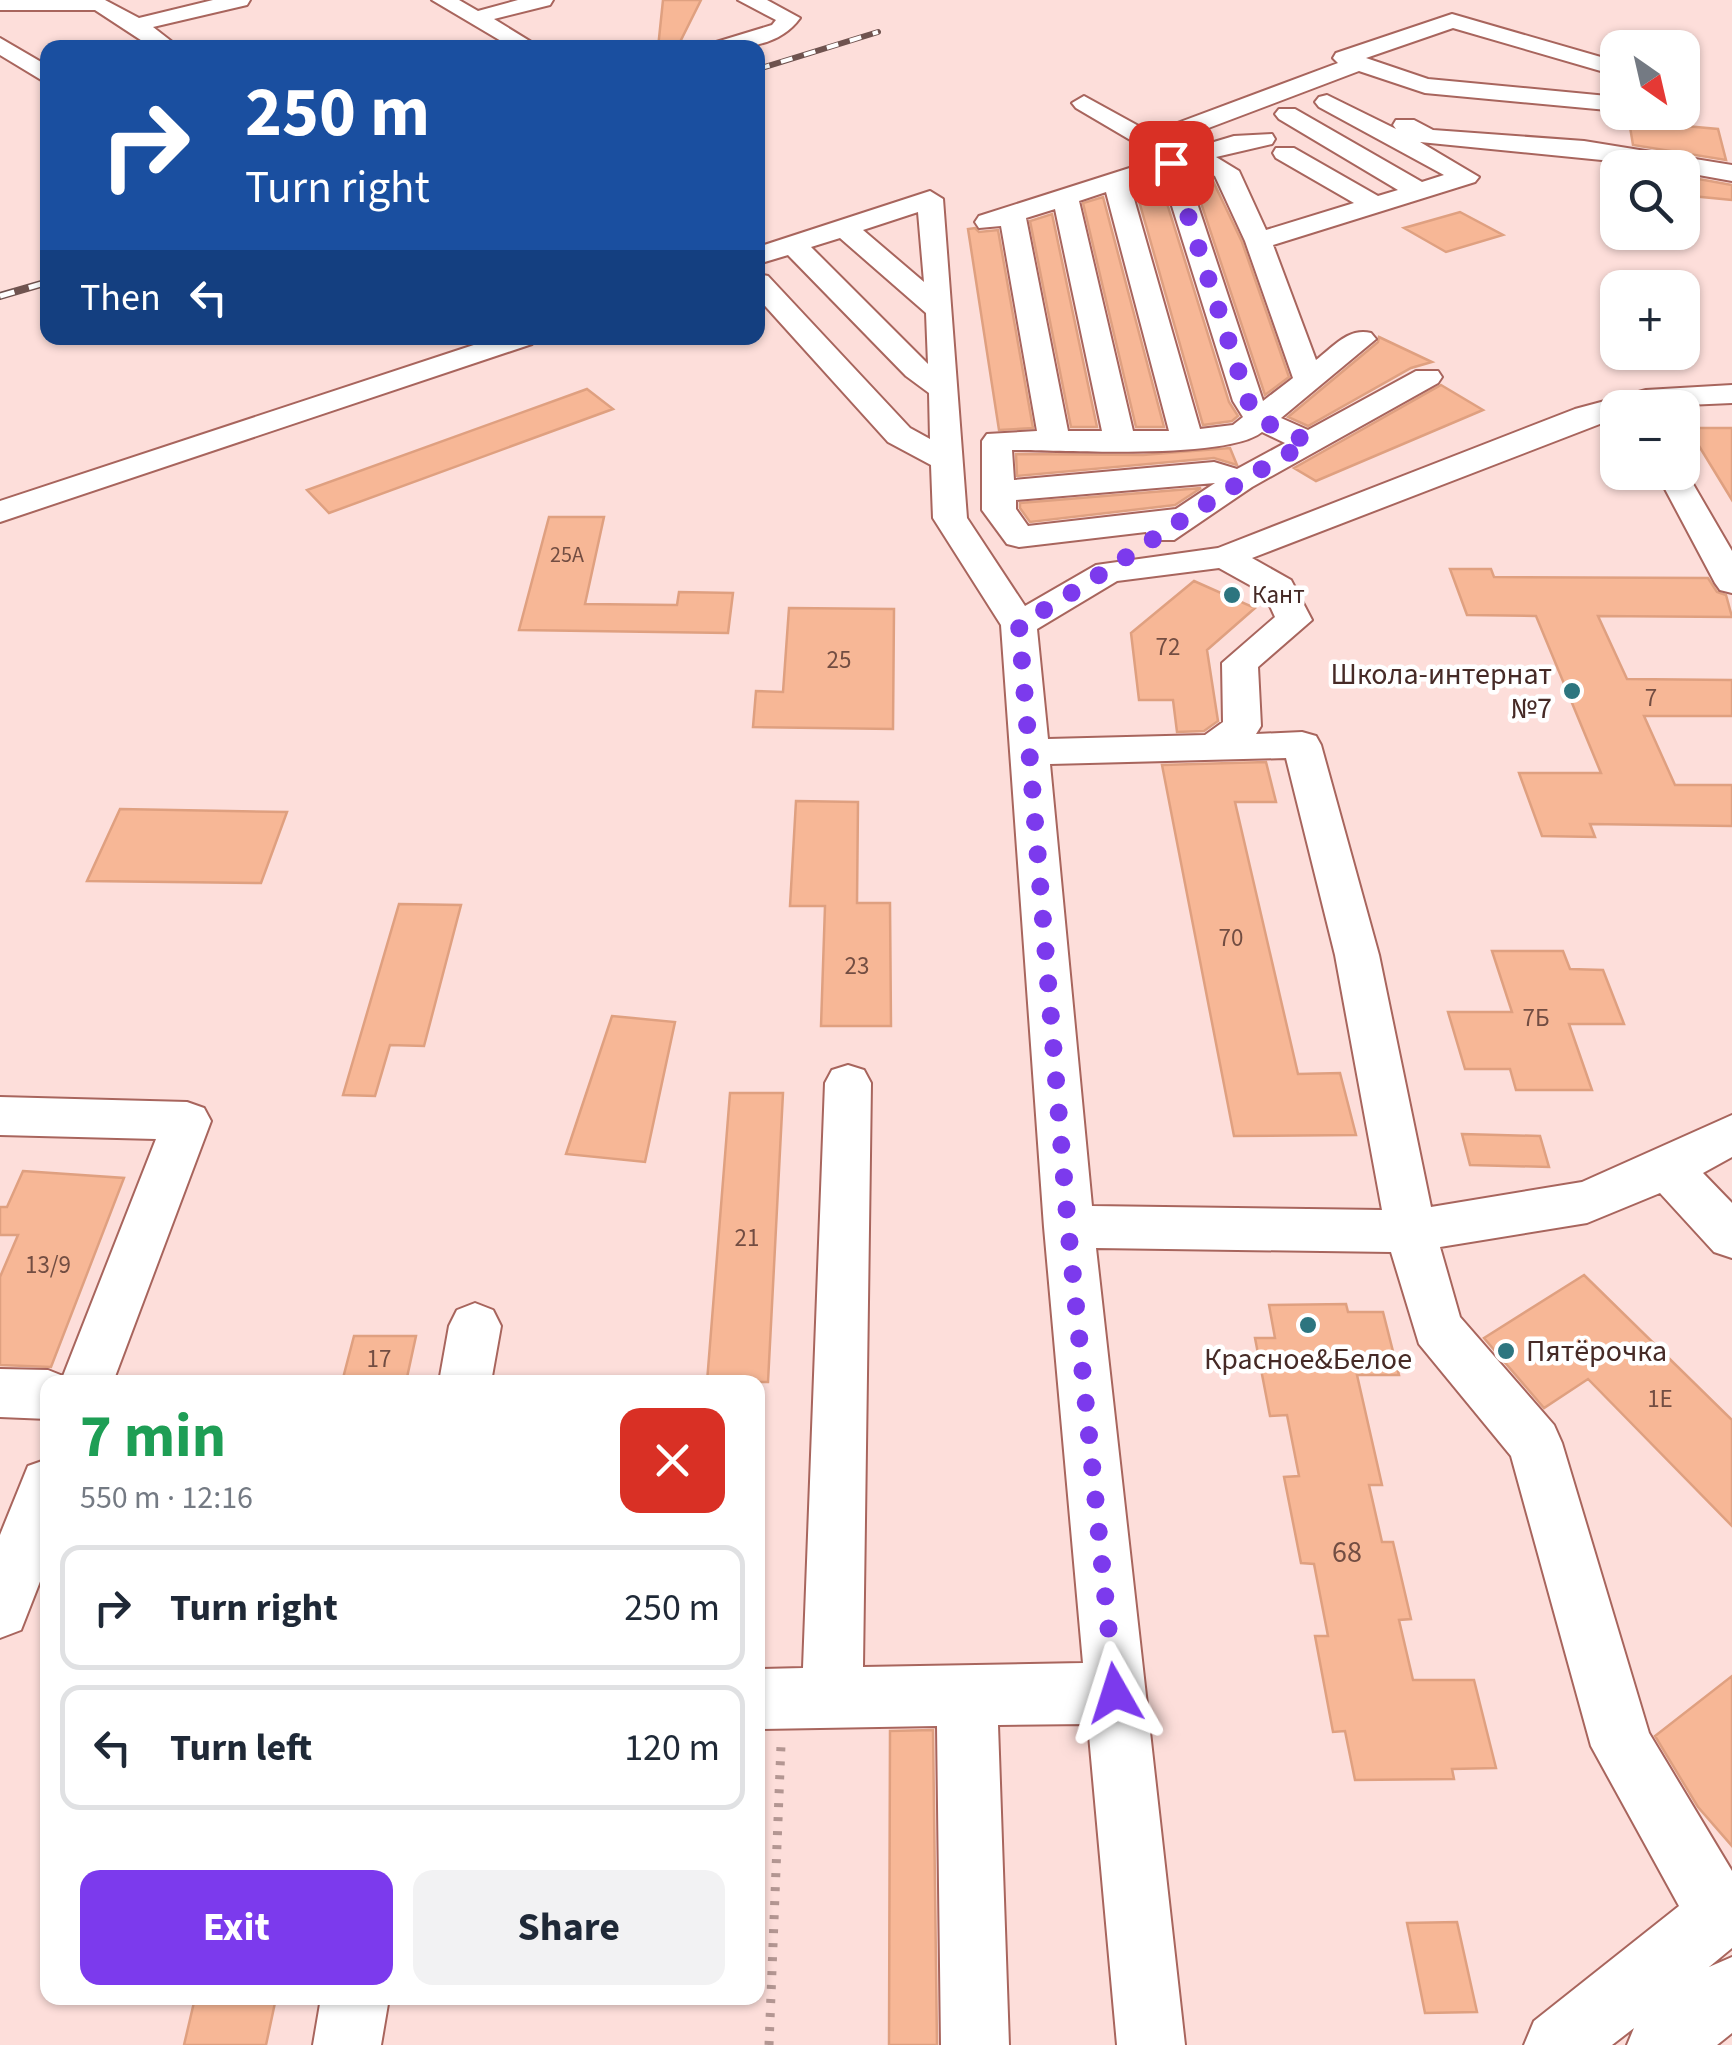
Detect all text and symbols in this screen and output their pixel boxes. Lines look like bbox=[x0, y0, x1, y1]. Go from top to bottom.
north arrow bbox=[1600, 30, 1700, 130]
map controls bbox=[1600, 30, 1700, 490]
text: 250 m bbox=[245, 63, 430, 163]
icon: right bbox=[80, 80, 210, 210]
pin bbox=[1129, 121, 1214, 206]
icon: arrive bbox=[1144, 136, 1199, 191]
button: search bbox=[1600, 150, 1700, 250]
text: Turn right bbox=[245, 156, 430, 220]
icon: left bbox=[181, 270, 236, 325]
button: + bbox=[1600, 270, 1700, 370]
text: Then bbox=[80, 271, 161, 325]
button: − bbox=[1600, 390, 1700, 490]
house number: 25А bbox=[550, 539, 584, 571]
place label: Кант bbox=[1252, 577, 1305, 613]
marker: Кант bbox=[1221, 584, 1243, 606]
house number: 72 bbox=[1156, 629, 1180, 665]
house number: 25 bbox=[827, 642, 851, 678]
place label: Школа-интернат №7 bbox=[1331, 653, 1552, 730]
marker: Школа-интернат №7 bbox=[1561, 680, 1583, 702]
house number: 7 bbox=[1645, 680, 1657, 716]
house number: 70 bbox=[1219, 920, 1243, 956]
house number: 23 bbox=[845, 948, 869, 984]
house number: 7Б bbox=[1523, 1000, 1549, 1036]
house number: 21 bbox=[735, 1220, 759, 1256]
house number: 13/9 bbox=[25, 1247, 71, 1283]
marker: Красное&Белое bbox=[1297, 1314, 1319, 1336]
place label: Пятёрочка bbox=[1526, 1330, 1667, 1373]
place label: Красное&Белое bbox=[1204, 1338, 1412, 1381]
marker: Пятёрочка bbox=[1495, 1340, 1517, 1362]
house number: 17 bbox=[367, 1341, 391, 1377]
house number: 1Е bbox=[1647, 1381, 1673, 1417]
text: 7 min bbox=[80, 1395, 226, 1480]
button: close bbox=[620, 1408, 725, 1513]
text: 550 m · 12:16 bbox=[80, 1475, 253, 1521]
house number: 68 bbox=[1332, 1531, 1362, 1574]
icon: right bbox=[85, 1580, 140, 1635]
text: Turn right bbox=[170, 1581, 338, 1635]
text: 250 m bbox=[624, 1581, 720, 1635]
position arrow bbox=[1063, 1641, 1167, 1745]
icon: left bbox=[85, 1720, 140, 1775]
text: Turn left bbox=[170, 1721, 312, 1775]
text: 120 m bbox=[624, 1721, 720, 1775]
button: Exit bbox=[80, 1870, 393, 1985]
button: Share bbox=[413, 1870, 725, 1985]

